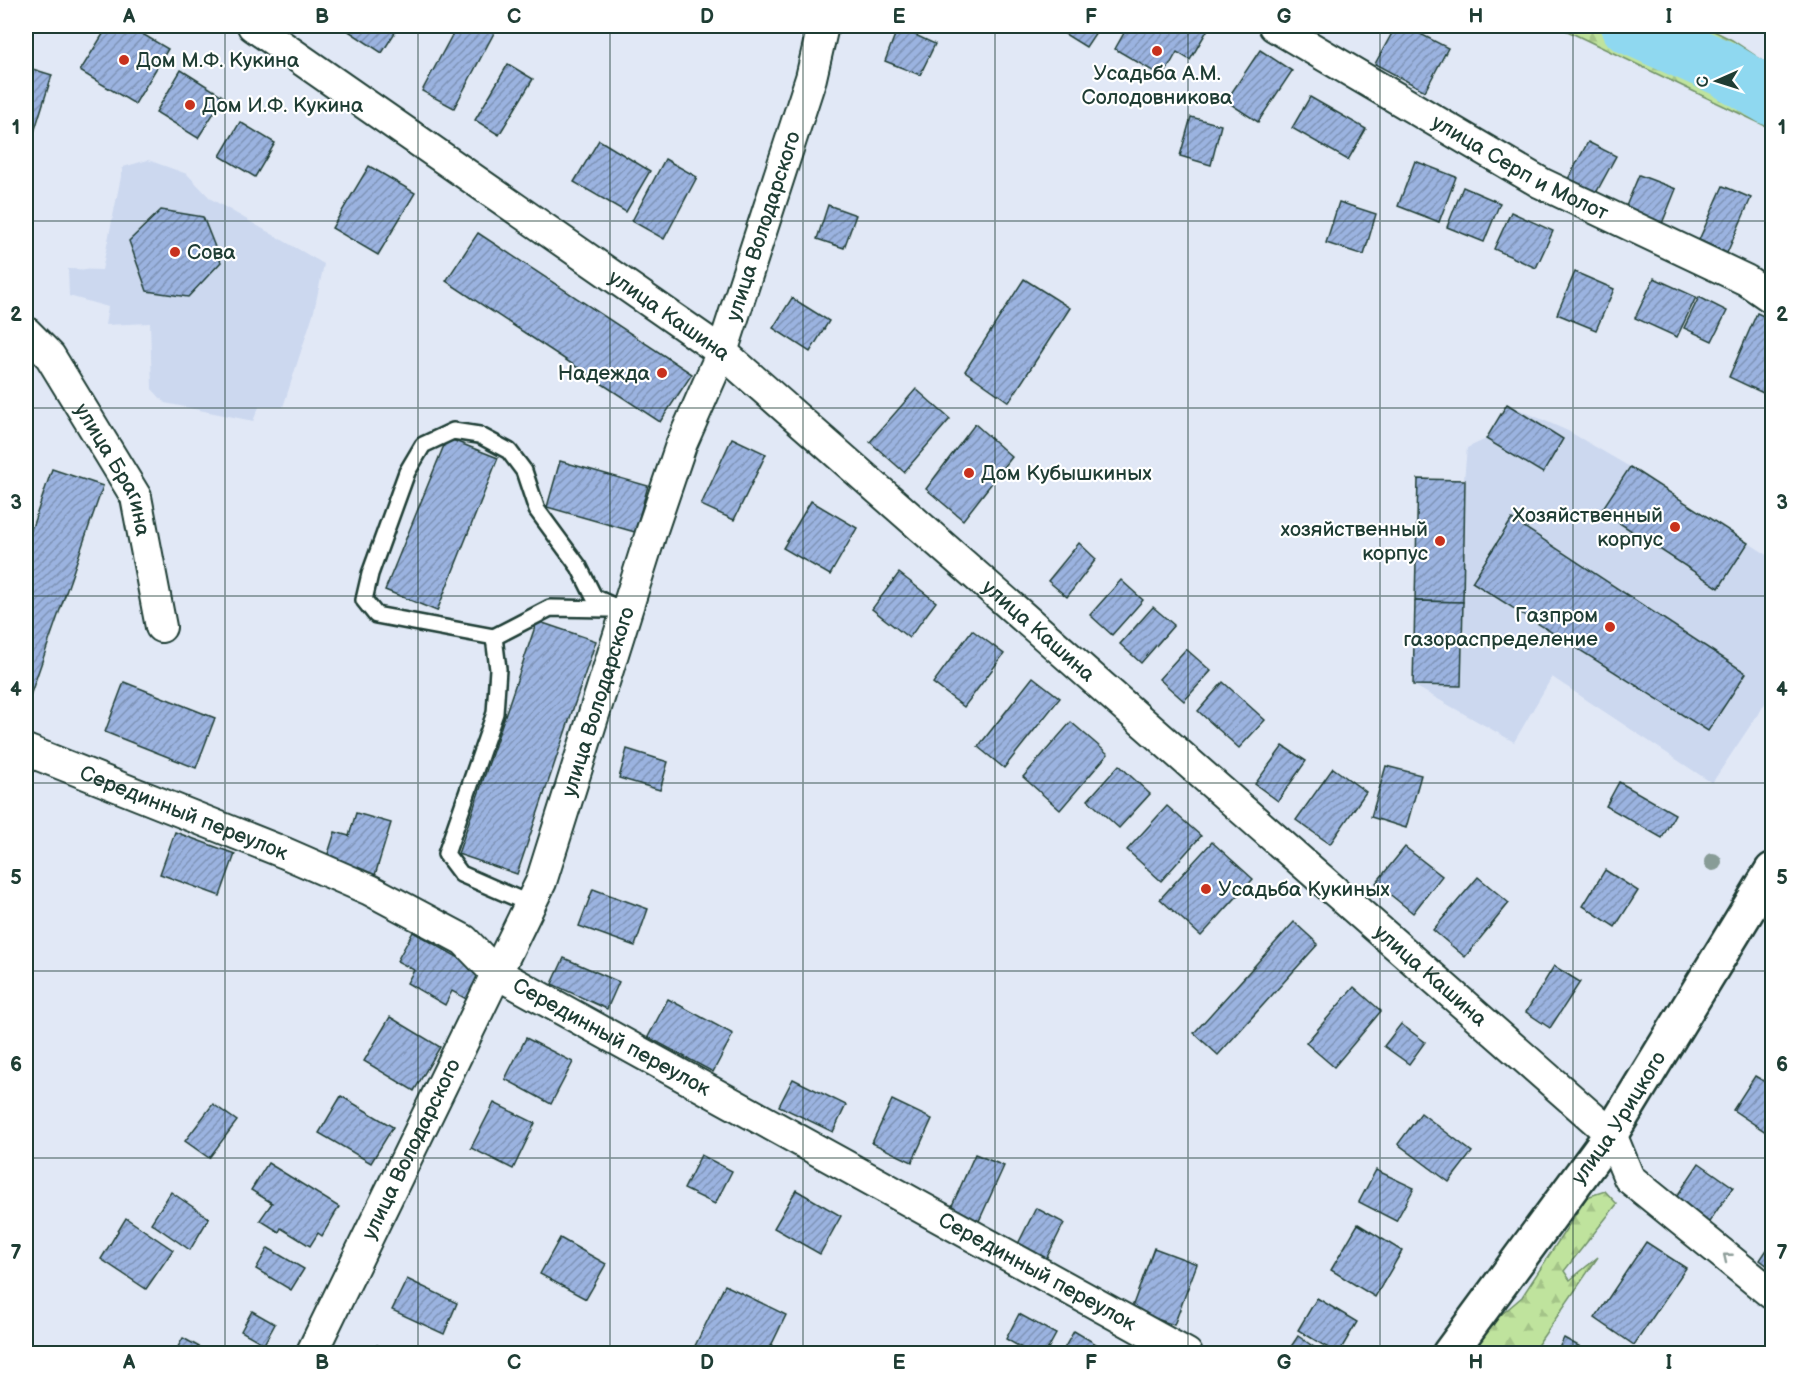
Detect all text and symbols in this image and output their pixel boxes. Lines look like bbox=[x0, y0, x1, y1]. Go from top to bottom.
text: A bbox=[122, 5, 136, 29]
text: B bbox=[315, 5, 329, 29]
text: C bbox=[507, 5, 521, 29]
text: D bbox=[700, 5, 714, 29]
text: E bbox=[893, 5, 906, 29]
text: F bbox=[1085, 5, 1097, 29]
text: G bbox=[1277, 5, 1292, 29]
text: H bbox=[1469, 5, 1483, 29]
text: I bbox=[1666, 5, 1672, 29]
marker: Усадьба А.М. Солодовникова bbox=[1150, 44, 1164, 58]
place label: Дом М.Ф. Кукина bbox=[136, 48, 300, 73]
north arrow bbox=[1687, 51, 1747, 111]
marker: Дом М.Ф. Кукина bbox=[117, 53, 131, 67]
place label: Усадьба А.М. Солодовникова bbox=[1082, 61, 1233, 110]
text: С bbox=[1694, 76, 1713, 88]
place label: Дом И.Ф. Кукина bbox=[202, 93, 364, 118]
marker: Дом И.Ф. Кукина bbox=[183, 98, 197, 112]
street label: улица Серп и Молот bbox=[1427, 109, 1613, 226]
text: 1 bbox=[12, 116, 20, 140]
text: 1 bbox=[1778, 116, 1786, 140]
street label: улица Володарского bbox=[720, 128, 805, 324]
place label: Сова bbox=[187, 240, 236, 265]
marker: Сова bbox=[168, 245, 182, 259]
street label: улица Кашина bbox=[604, 265, 736, 366]
text: 2 bbox=[10, 303, 22, 327]
text: 2 bbox=[1776, 303, 1788, 327]
place label: Надежда bbox=[558, 361, 651, 386]
marker: Надежда bbox=[655, 366, 669, 380]
street label: улица Брагина bbox=[69, 399, 156, 539]
place label: Дом Кубышкиных bbox=[981, 461, 1152, 486]
marker: Дом Кубышкиных bbox=[962, 466, 976, 480]
text: 3 bbox=[10, 491, 22, 515]
text: 3 bbox=[1776, 491, 1788, 515]
place label: Хозяйственный корпус bbox=[1512, 503, 1663, 552]
place label: хозяйственный корпус bbox=[1281, 517, 1428, 566]
marker: Хозяйственный корпус bbox=[1668, 520, 1682, 534]
marker: хозяйственный корпус bbox=[1433, 534, 1447, 548]
street label: улица Кашина bbox=[977, 574, 1101, 687]
place label: Газпром газораспределение bbox=[1403, 603, 1598, 652]
street label: улица Володарского bbox=[556, 604, 640, 800]
marker: Газпром газораспределение bbox=[1603, 620, 1617, 634]
text: 4 bbox=[10, 678, 22, 702]
text: 4 bbox=[1776, 678, 1788, 702]
street label: Серединный переулок bbox=[76, 760, 292, 865]
text: 5 bbox=[10, 866, 22, 890]
text: 5 bbox=[1776, 866, 1788, 890]
place label: Усадьба Кукиных bbox=[1218, 877, 1390, 902]
marker: Усадьба Кукиных bbox=[1199, 882, 1213, 896]
street label: улица Кашина bbox=[1369, 919, 1493, 1032]
street label: Серединный переулок bbox=[509, 972, 715, 1101]
street label: улица Урицкого bbox=[1566, 1047, 1671, 1189]
text: 6 bbox=[10, 1053, 22, 1077]
text: 6 bbox=[1776, 1053, 1788, 1077]
street label: улица Володарского bbox=[356, 1055, 466, 1244]
street label: Серединный переулок bbox=[934, 1207, 1140, 1336]
text: 7 bbox=[10, 1241, 22, 1265]
text: 7 bbox=[1776, 1241, 1788, 1265]
one-way arrow bbox=[1723, 1254, 1734, 1265]
text: A bbox=[122, 1351, 136, 1375]
text: B bbox=[315, 1351, 329, 1375]
text: C bbox=[507, 1351, 521, 1375]
text: D bbox=[700, 1351, 714, 1375]
text: E bbox=[893, 1351, 906, 1375]
text: F bbox=[1085, 1351, 1097, 1375]
text: G bbox=[1277, 1351, 1292, 1375]
text: H bbox=[1469, 1351, 1483, 1375]
text: I bbox=[1666, 1351, 1672, 1375]

